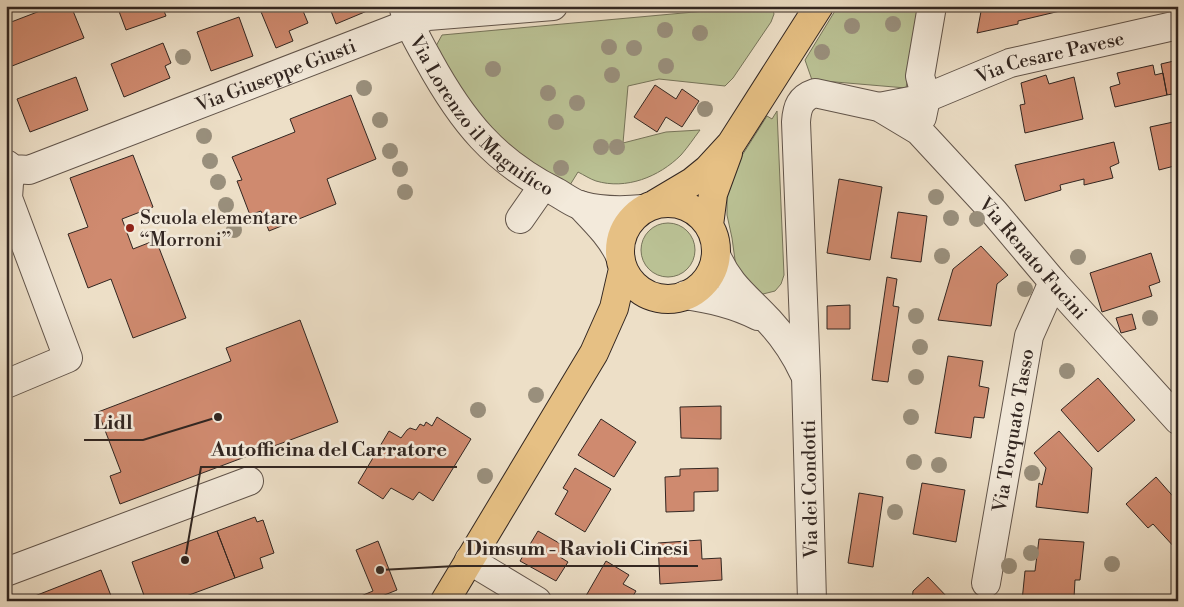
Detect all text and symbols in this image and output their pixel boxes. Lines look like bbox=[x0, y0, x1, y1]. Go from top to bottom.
street label: Via Cesare Pavese bbox=[971, 27, 1127, 89]
street label: Via Lorenzo il Magnifico bbox=[404, 30, 558, 202]
street label: Via Giuseppe Giusti bbox=[192, 34, 359, 118]
street label: Via Renato Fucini bbox=[973, 192, 1092, 325]
place label: Scuola elementare “Morroni” bbox=[140, 206, 298, 252]
marker: Scuola elementare “Morroni” bbox=[124, 222, 136, 234]
street label: Via Torquato Tasso bbox=[987, 347, 1040, 515]
callout: Lidl bbox=[84, 405, 143, 440]
text: Lidl bbox=[93, 411, 133, 436]
street label: Via dei Condotti bbox=[797, 419, 823, 560]
callout: Autofficina del Carratore bbox=[201, 432, 457, 467]
text: Autofficina del Carratore bbox=[210, 438, 447, 463]
callout: Dimsum - Ravioli Cinesi bbox=[456, 531, 698, 566]
text: Dimsum - Ravioli Cinesi bbox=[466, 537, 689, 562]

